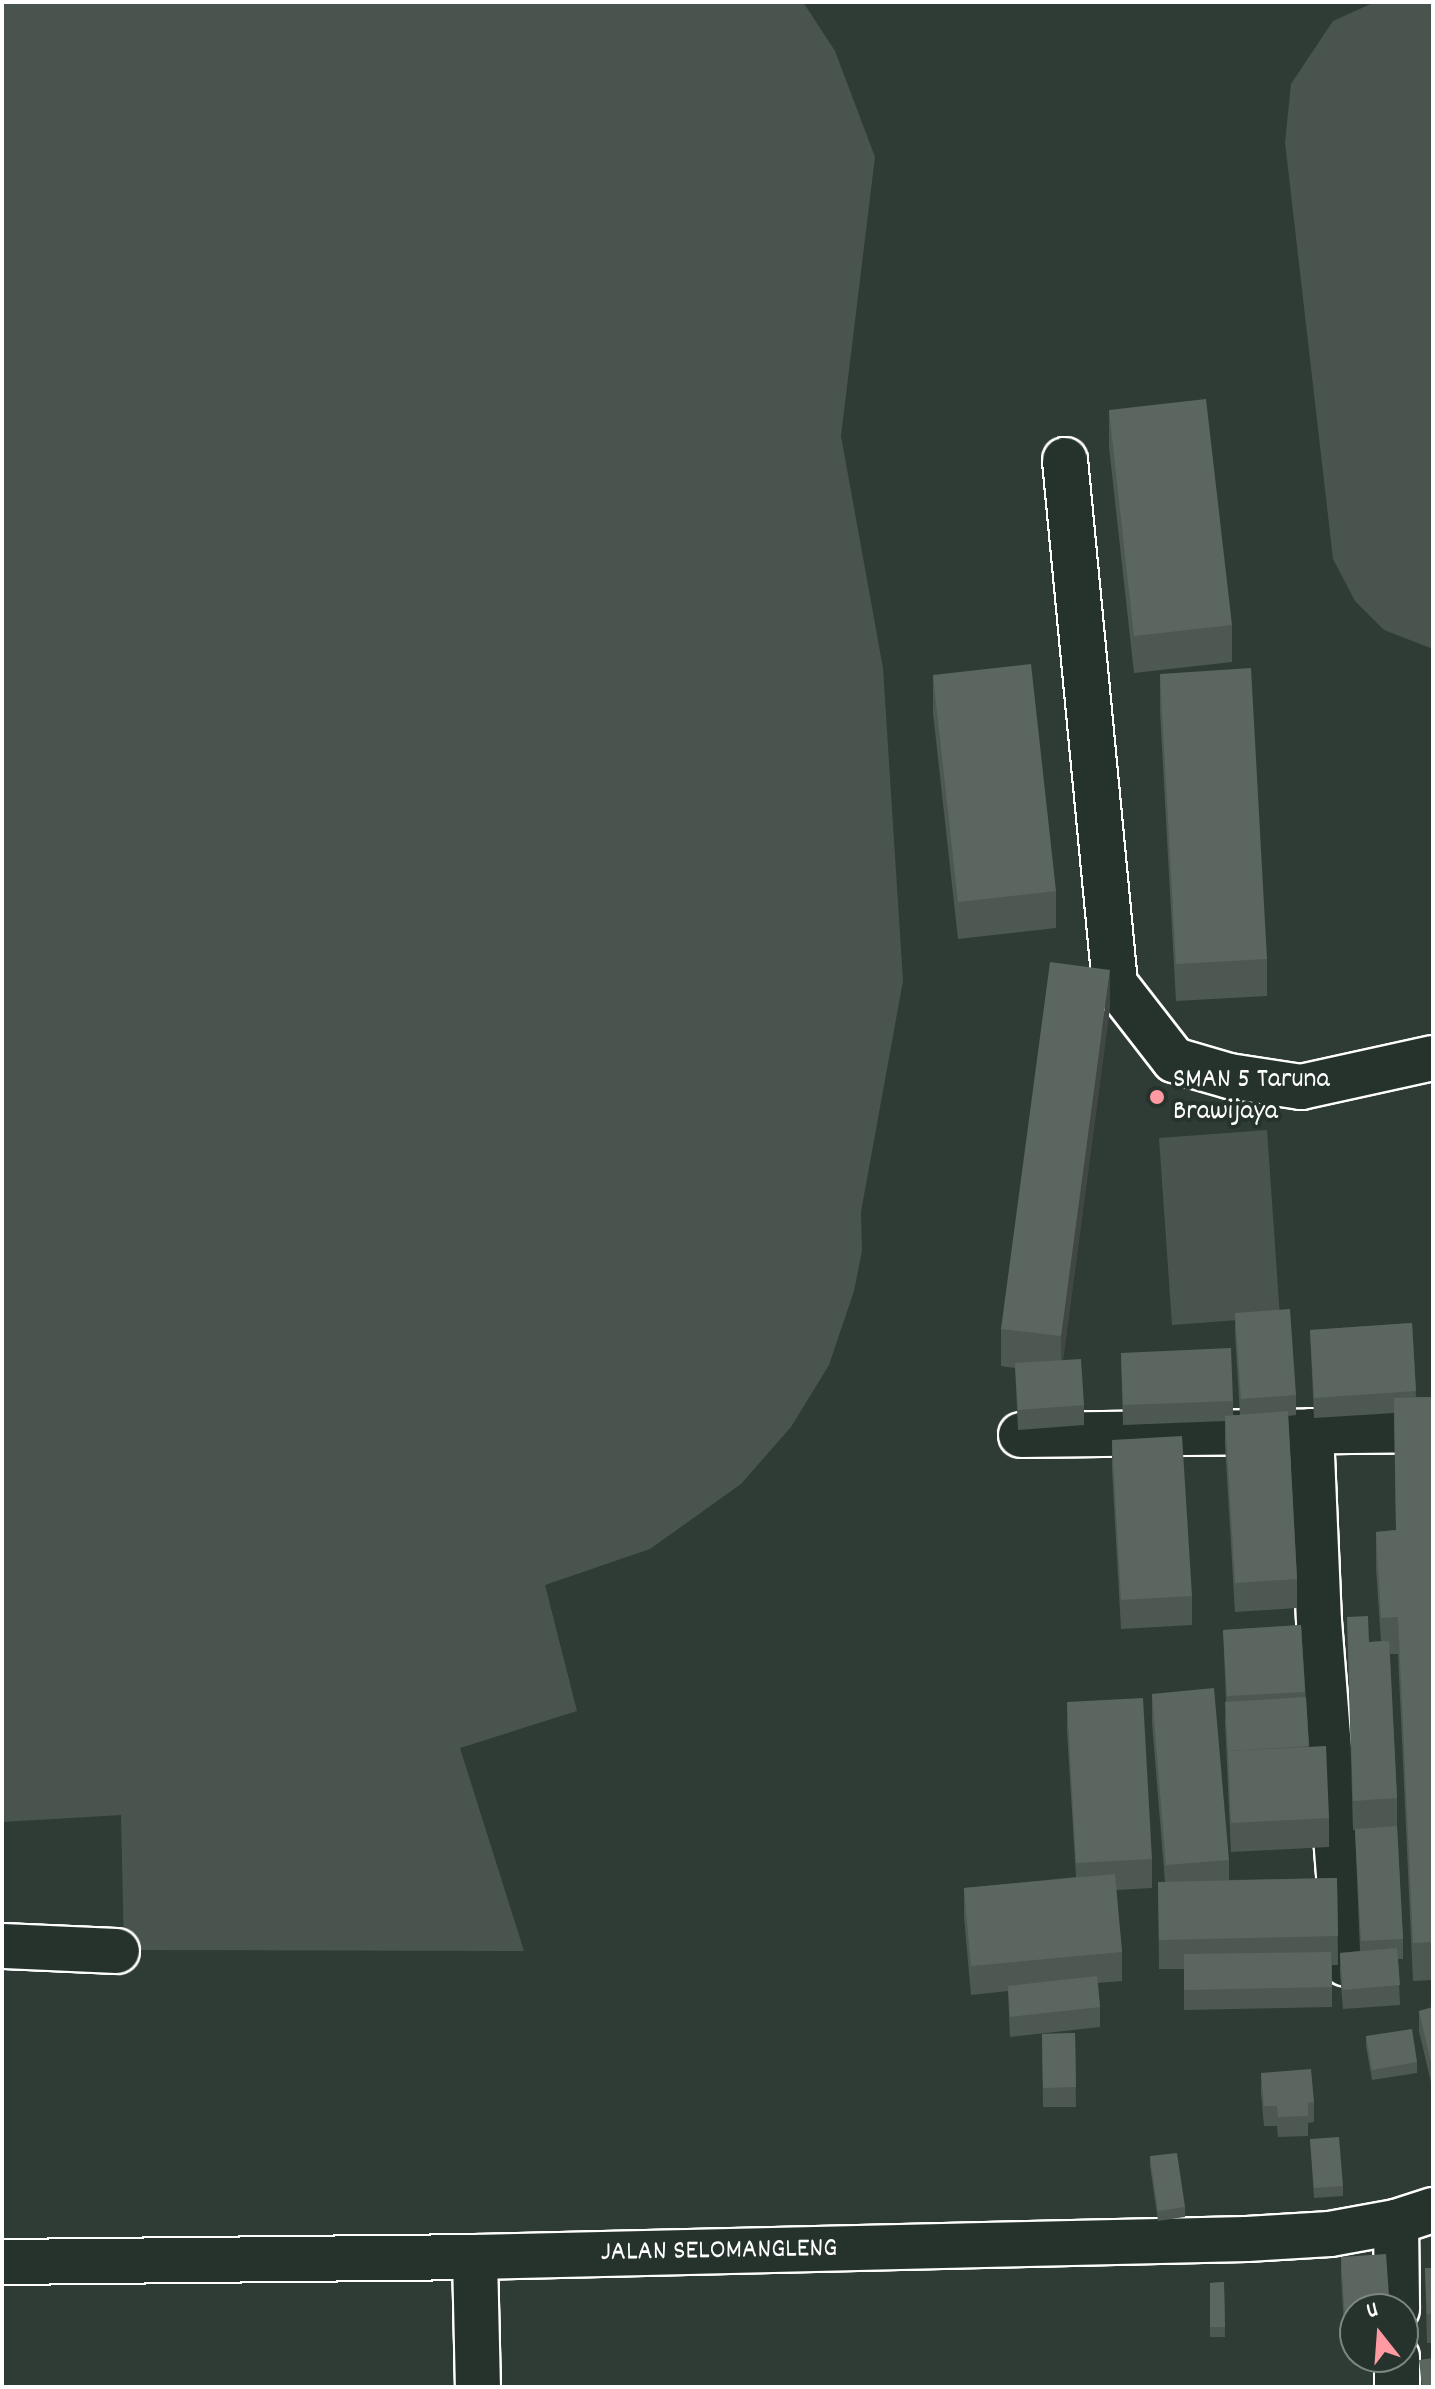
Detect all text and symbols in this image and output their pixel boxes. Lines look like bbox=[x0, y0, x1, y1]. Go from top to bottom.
place label: SMAN 5 Taruna Brawijaya bbox=[1173, 1064, 1330, 1130]
marker: SMAN 5 Taruna Brawijaya bbox=[1148, 1088, 1166, 1106]
street label: JALAN SELOMANGLENG bbox=[600, 2233, 838, 2271]
north arrow bbox=[1339, 2293, 1419, 2373]
text: U bbox=[1363, 2295, 1382, 2328]

